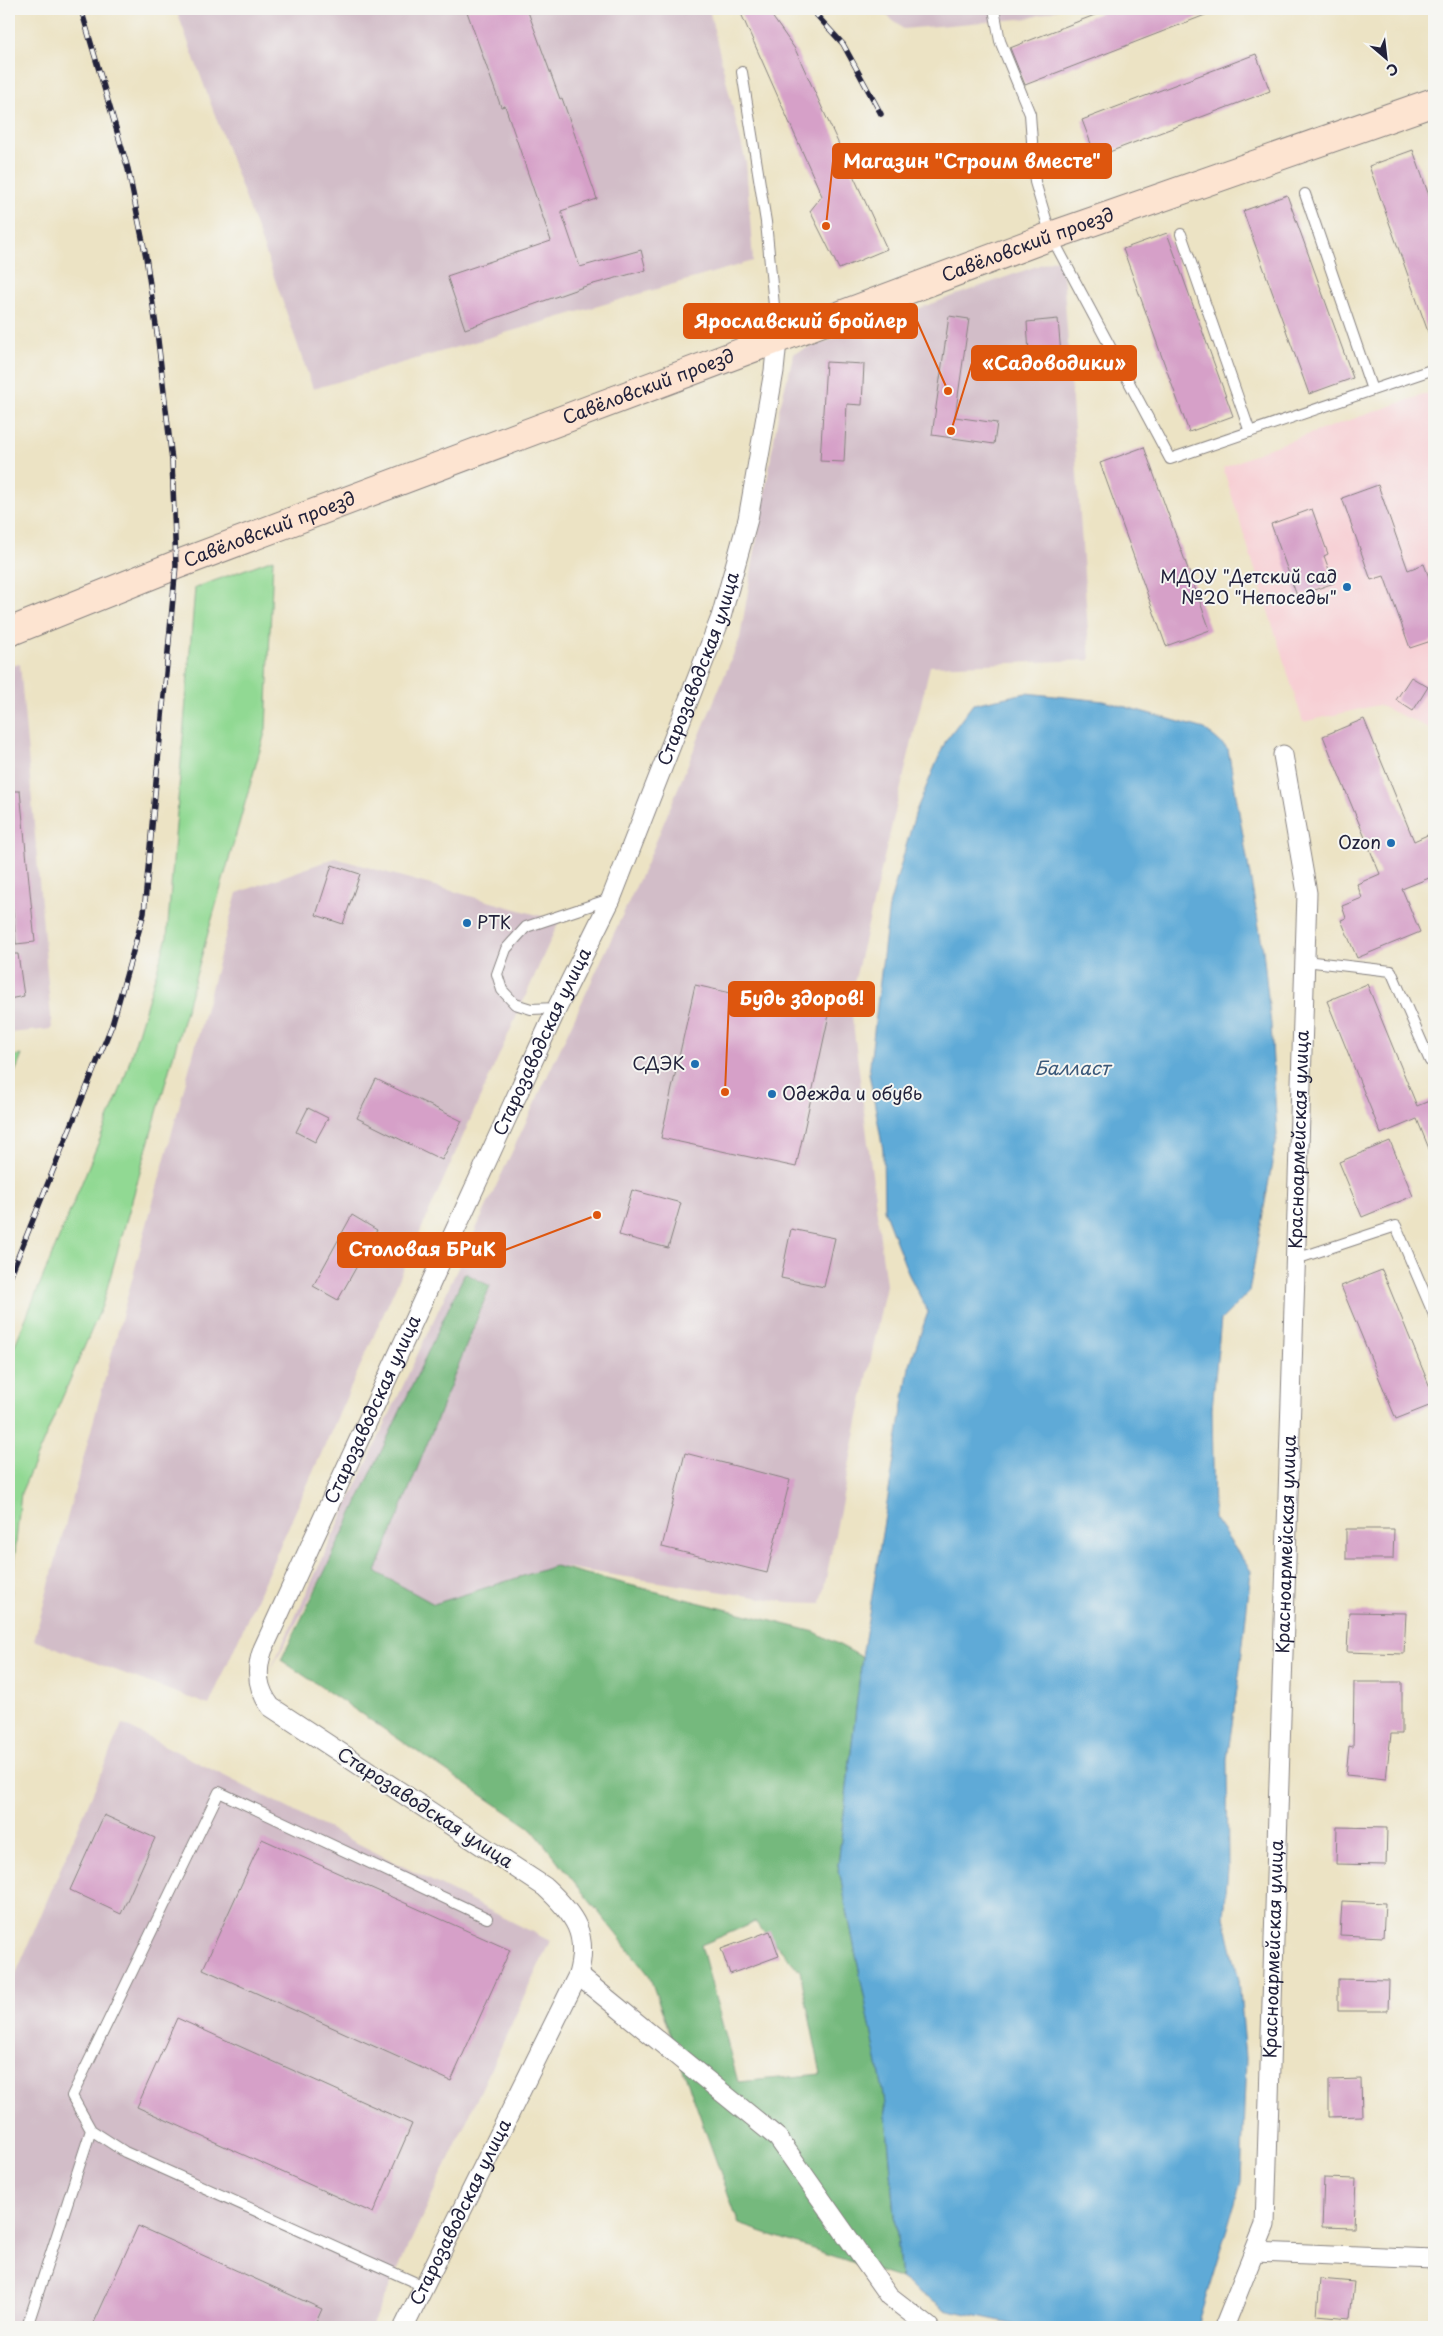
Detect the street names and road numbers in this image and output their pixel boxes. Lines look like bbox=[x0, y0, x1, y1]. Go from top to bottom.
street label: Савёловский проезд bbox=[937, 200, 1117, 288]
street label: Савёловский проезд bbox=[558, 341, 738, 430]
street label: Савёловский проезд bbox=[179, 484, 359, 573]
street label: Старозаводская улица bbox=[649, 568, 745, 769]
street label: Старозаводская улица bbox=[485, 942, 597, 1140]
street label: Красноармейская улица bbox=[1281, 1029, 1315, 1249]
street label: Старозаводская улица bbox=[316, 1310, 427, 1508]
street label: Красноармейская улица bbox=[1268, 1434, 1302, 1654]
street label: Старозаводская улица bbox=[333, 1740, 520, 1874]
street label: Красноармейская улица bbox=[1255, 1839, 1289, 2059]
street label: Старозаводская улица bbox=[402, 2113, 517, 2309]

